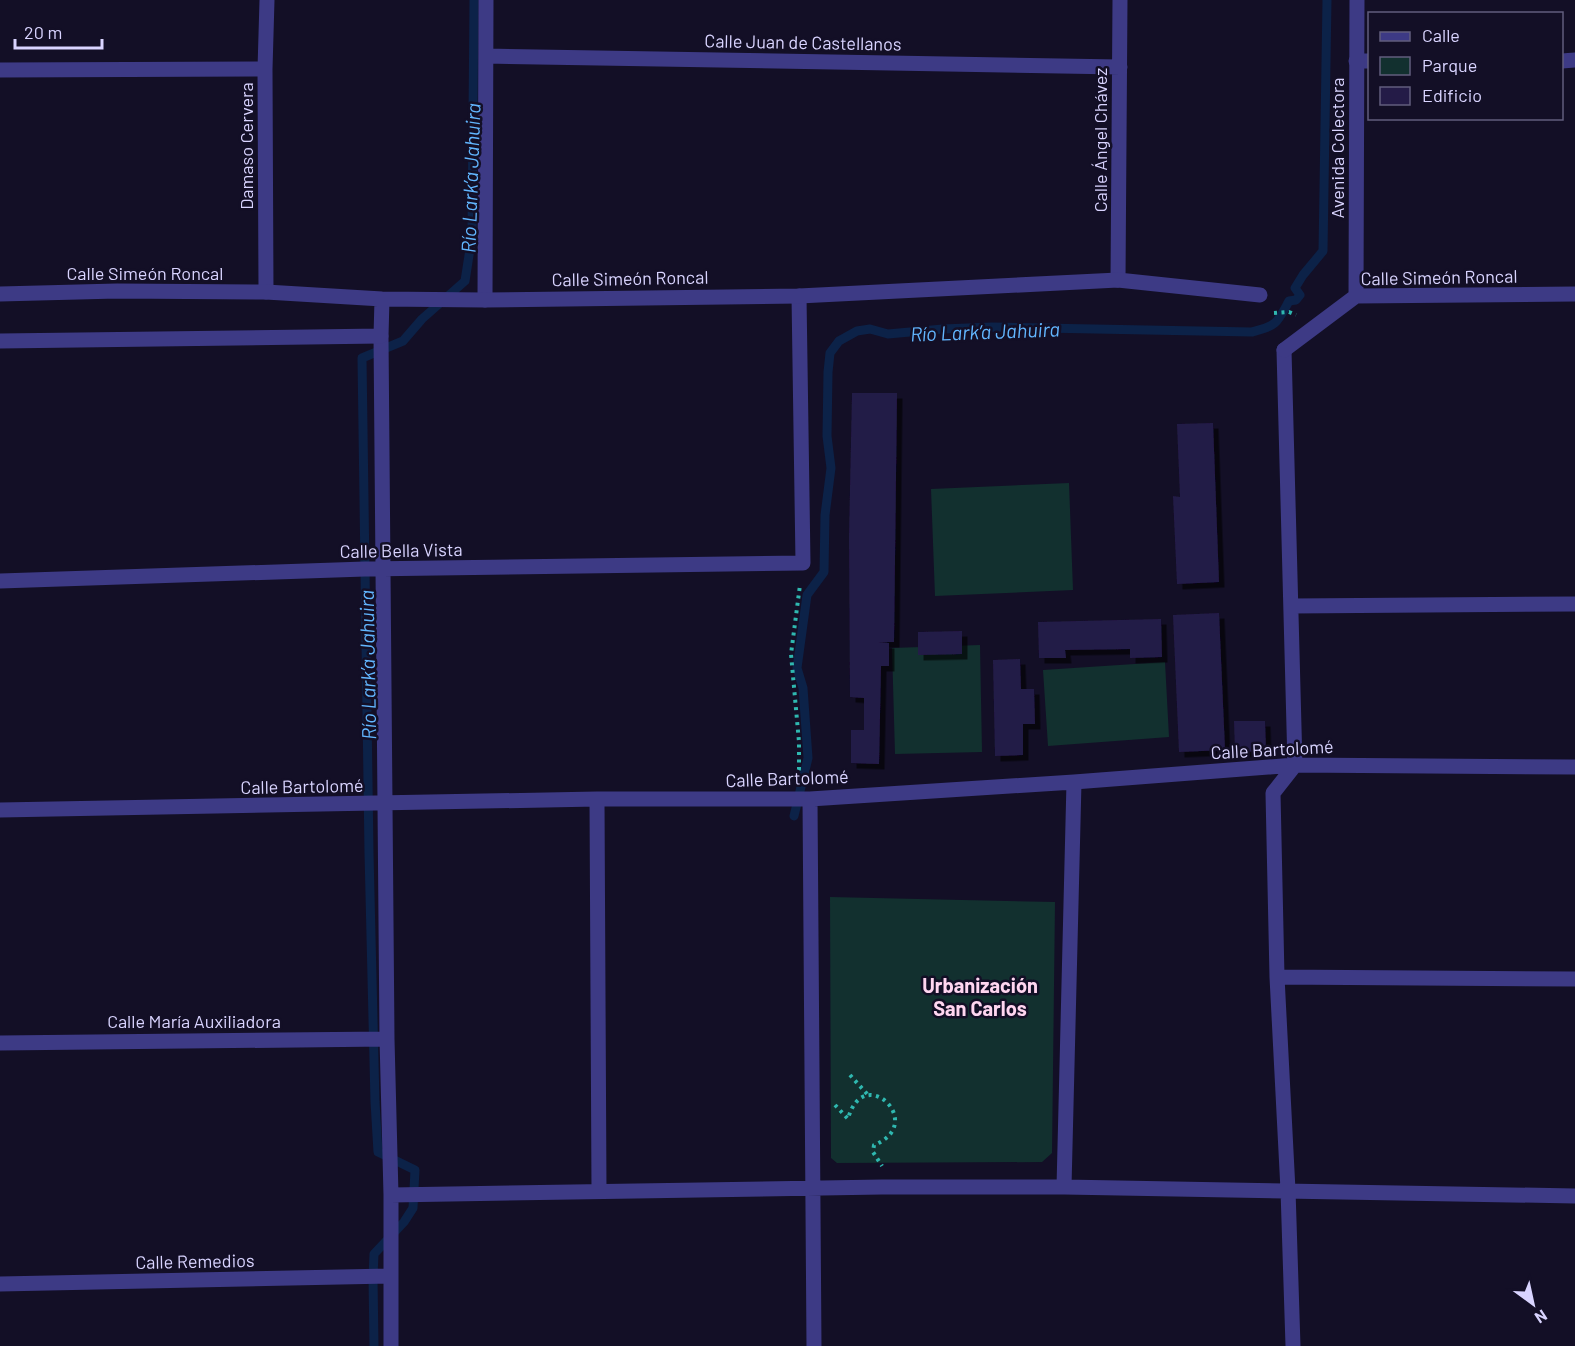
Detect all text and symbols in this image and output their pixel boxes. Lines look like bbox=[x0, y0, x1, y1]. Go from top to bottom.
scale bar bbox=[15, 12, 102, 50]
legend bbox=[1368, 12, 1563, 120]
text: 20 m bbox=[24, 21, 62, 43]
text: Calle bbox=[1422, 24, 1460, 46]
street label: Calle Juan de Castellanos bbox=[704, 29, 902, 55]
text: Parque bbox=[1422, 54, 1477, 76]
street label: Calle Ángel Chávez bbox=[1089, 68, 1111, 212]
street label: Avenida Colectora bbox=[1326, 78, 1348, 218]
street label: Damaso Cervera bbox=[235, 82, 257, 210]
text: Edificio bbox=[1422, 84, 1482, 106]
water label: Río Lark’a Jahuira bbox=[455, 103, 485, 253]
street label: Calle Simeón Roncal bbox=[67, 262, 223, 284]
street label: Calle Simeón Roncal bbox=[1360, 265, 1518, 289]
street label: Calle Simeón Roncal bbox=[551, 266, 709, 290]
water label: Río Lark’a Jahuira bbox=[910, 316, 1060, 346]
street label: Calle Bella Vista bbox=[339, 538, 463, 562]
water label: Río Lark’a Jahuira bbox=[354, 590, 380, 740]
street label: Calle Bartolomé bbox=[1210, 735, 1334, 763]
street label: Calle Bartolomé bbox=[725, 765, 849, 791]
street label: Calle Bartolomé bbox=[240, 774, 364, 798]
district label: Urbanización San Carlos bbox=[922, 973, 1038, 1020]
street label: Calle María Auxiliadora bbox=[107, 1010, 281, 1032]
street label: Calle Remedios bbox=[135, 1249, 255, 1273]
north arrow bbox=[1503, 1274, 1563, 1334]
text: N bbox=[1532, 1306, 1551, 1328]

